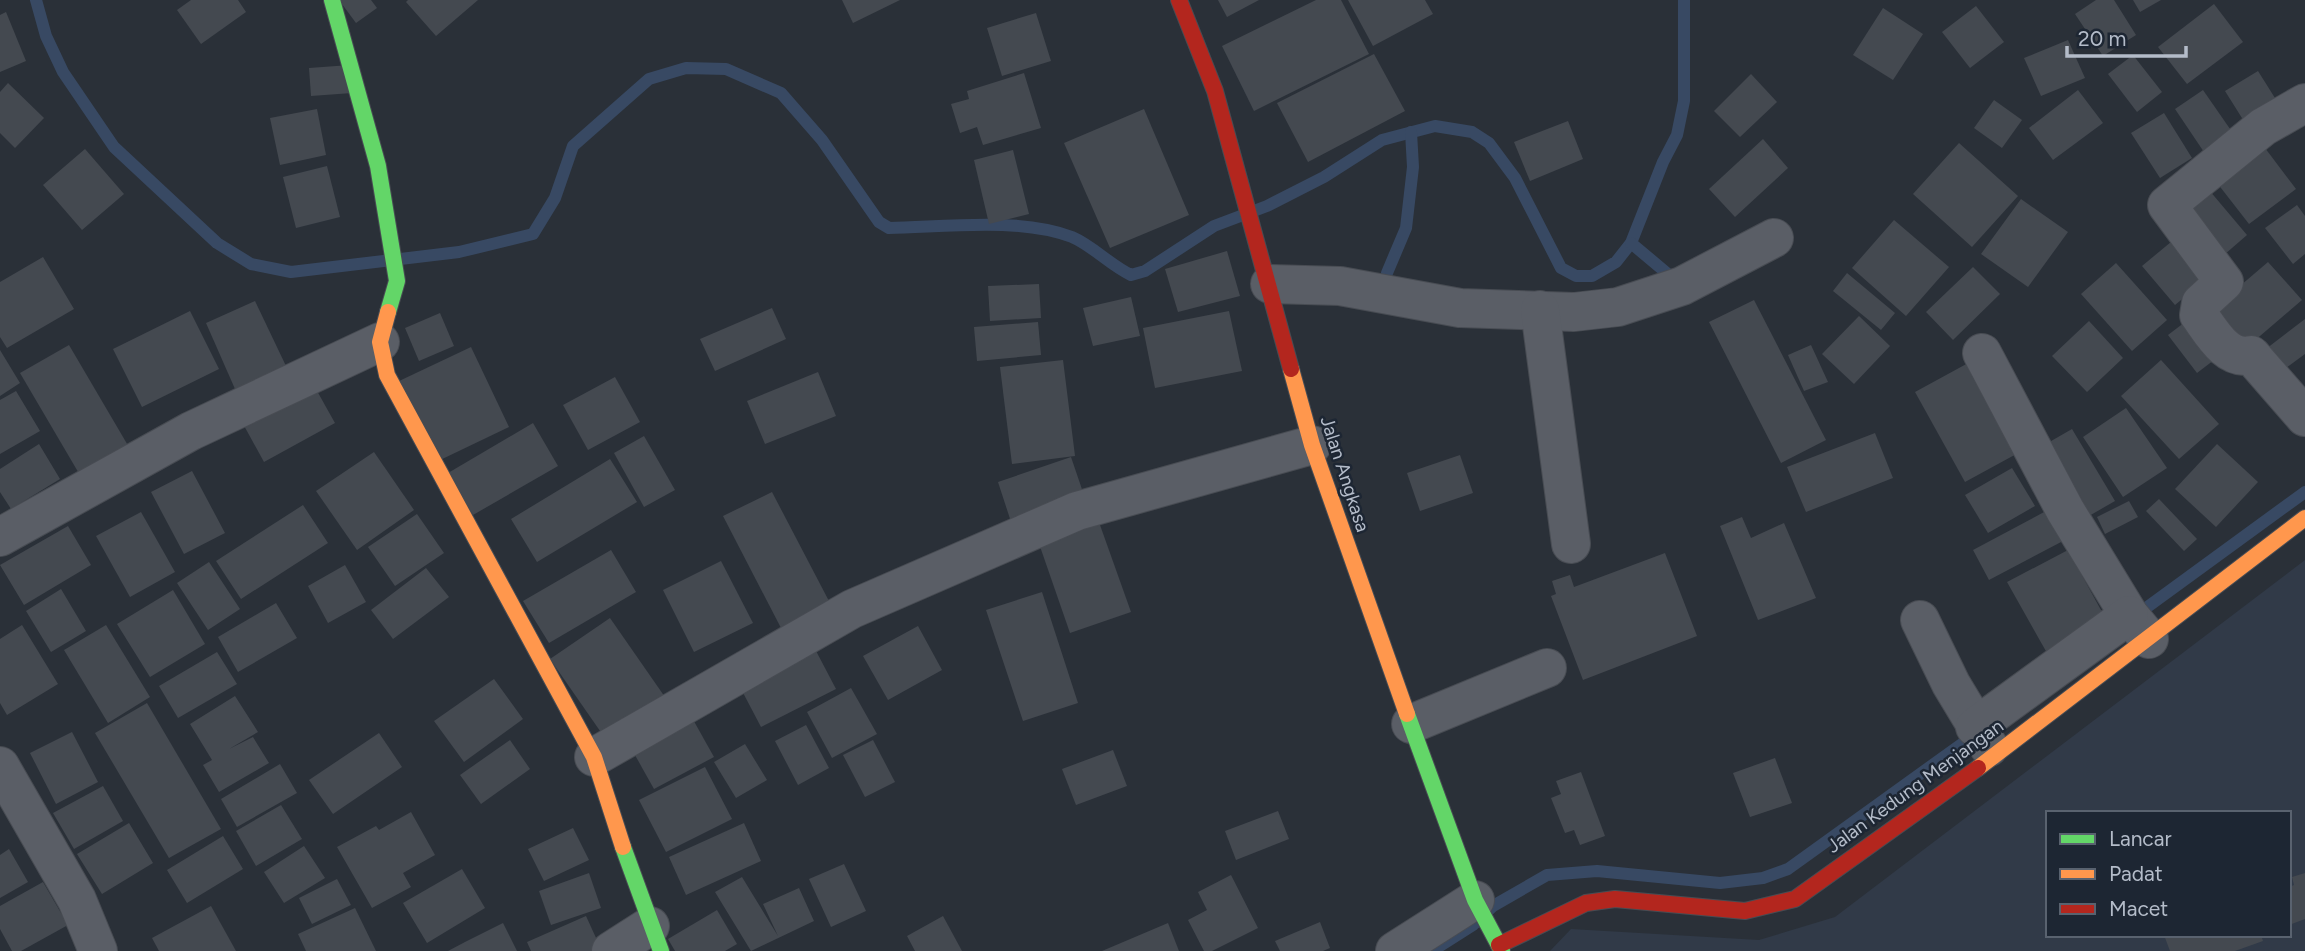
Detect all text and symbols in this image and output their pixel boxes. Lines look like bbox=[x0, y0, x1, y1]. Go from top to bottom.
scale bar bbox=[2067, 14, 2186, 58]
text: 20 m bbox=[2078, 26, 2126, 51]
street label: Jalan Angkasa bbox=[1315, 413, 1375, 535]
street label: Jalan Kedung Menjangan bbox=[1822, 714, 2008, 858]
legend bbox=[2046, 811, 2291, 937]
text: Lancar bbox=[2109, 826, 2172, 851]
text: Padat bbox=[2109, 861, 2163, 886]
text: Macet bbox=[2109, 896, 2168, 921]

